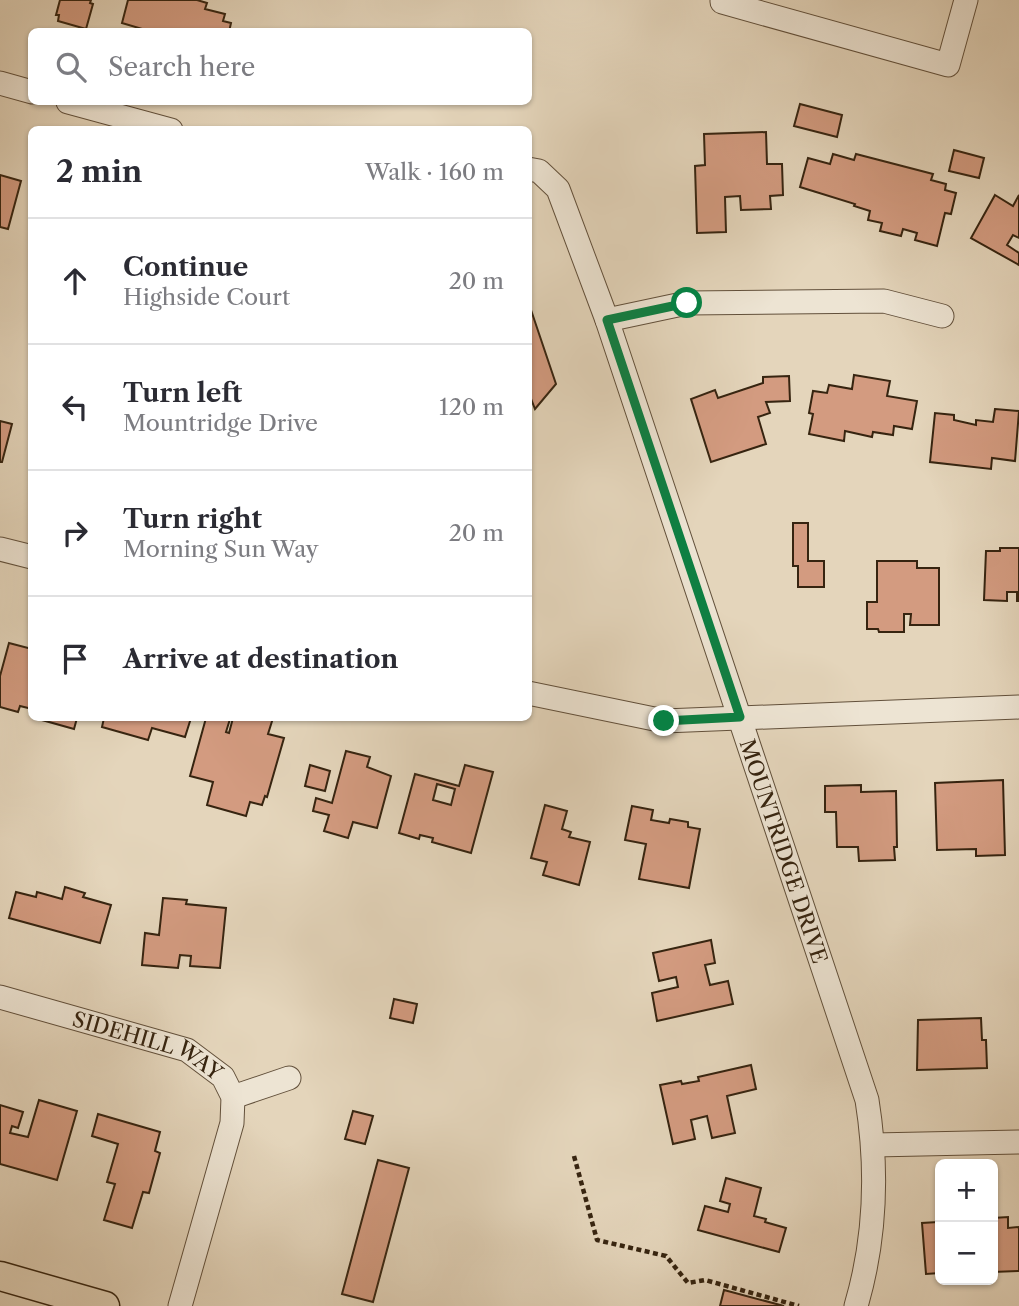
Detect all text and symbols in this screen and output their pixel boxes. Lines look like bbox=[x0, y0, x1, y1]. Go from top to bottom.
search box bbox=[28, 28, 532, 105]
icon: search bbox=[52, 48, 90, 86]
text: Search here bbox=[108, 51, 255, 83]
text: 2 min bbox=[56, 153, 142, 190]
text: Walk · 160 m bbox=[365, 158, 504, 186]
text: Continue bbox=[123, 251, 248, 283]
icon: ahead bbox=[56, 262, 94, 300]
text: 20 m bbox=[449, 267, 504, 295]
text: Highside Court bbox=[123, 283, 290, 311]
route start bbox=[671, 287, 702, 318]
text: Turn left bbox=[123, 377, 242, 409]
icon: left bbox=[56, 388, 94, 426]
text: 120 m bbox=[439, 393, 504, 421]
text: Mountridge Drive bbox=[123, 409, 318, 437]
text: Turn right bbox=[123, 503, 262, 535]
icon: right bbox=[56, 514, 94, 552]
text: 20 m bbox=[449, 519, 504, 547]
text: Morning Sun Way bbox=[123, 535, 319, 563]
icon: arrive bbox=[56, 640, 94, 678]
text: Arrive at destination bbox=[123, 643, 398, 675]
route end bbox=[648, 705, 679, 736]
street label: MOUNTRIDGE DRIVE bbox=[735, 736, 833, 966]
street label: SIDEHILL WAY bbox=[70, 1006, 229, 1086]
map controls bbox=[935, 1159, 998, 1285]
button: + bbox=[935, 1159, 998, 1222]
button: − bbox=[935, 1222, 998, 1285]

